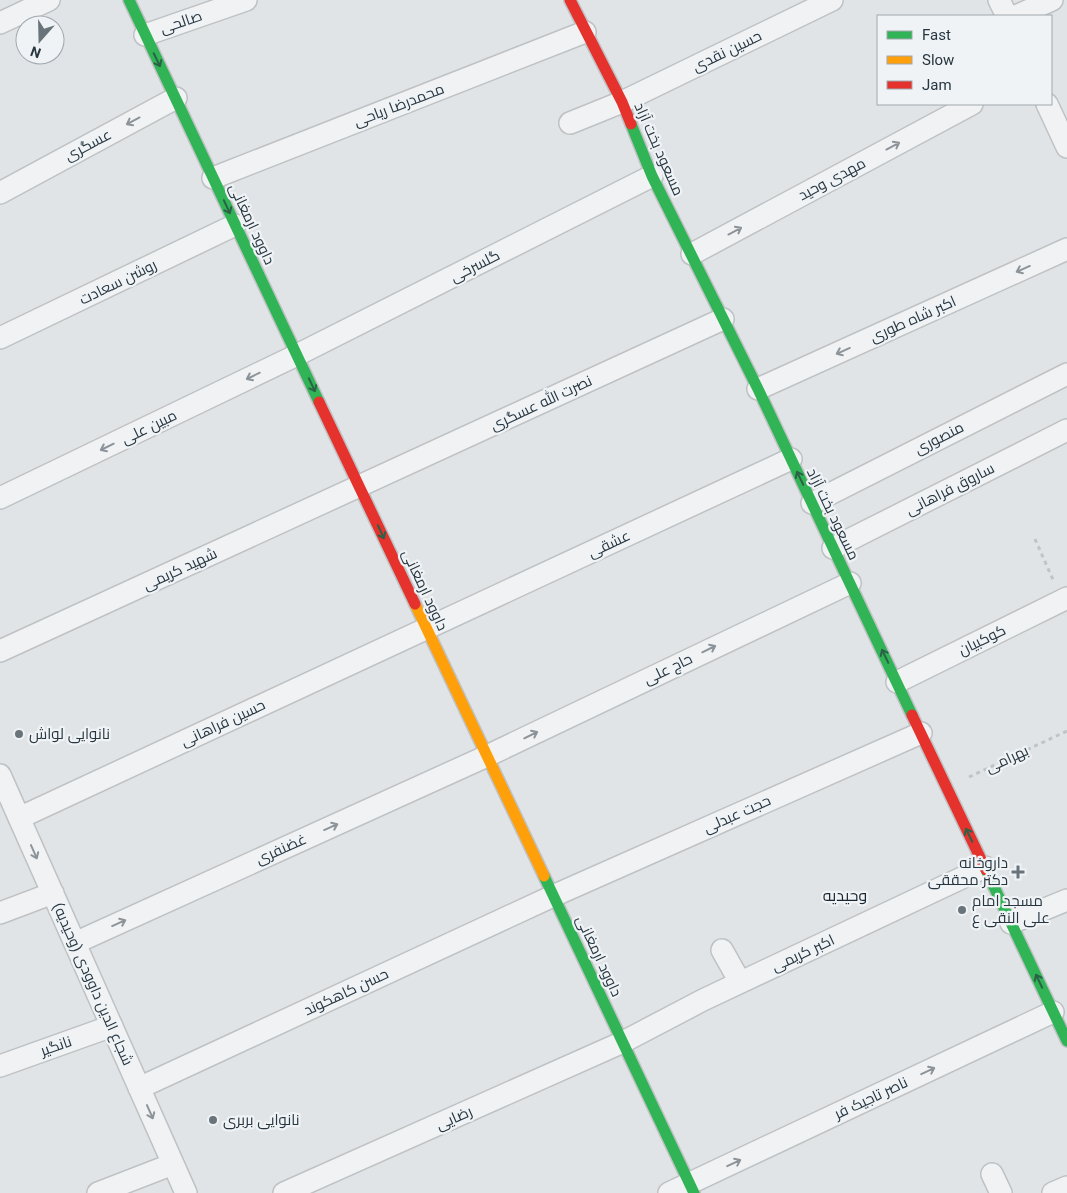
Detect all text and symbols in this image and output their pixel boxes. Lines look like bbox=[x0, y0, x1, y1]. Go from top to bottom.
street label: صالحی bbox=[158, 6, 205, 38]
north arrow bbox=[15, 15, 65, 65]
legend bbox=[877, 15, 1052, 105]
street label: حسین نقدی bbox=[689, 26, 765, 76]
text: Fast bbox=[922, 26, 951, 44]
text: N bbox=[28, 43, 43, 61]
text: Slow bbox=[922, 51, 954, 69]
one-way arrow bbox=[153, 52, 163, 67]
text: Jam bbox=[922, 76, 952, 94]
street label: محمدرضا ریاحی bbox=[351, 80, 447, 131]
street label: مسعود بخت آزاد bbox=[630, 100, 688, 198]
one-way arrow bbox=[125, 116, 140, 126]
street label: عسگری bbox=[62, 125, 115, 166]
one-way arrow bbox=[886, 141, 901, 151]
street label: مهدی وحید bbox=[795, 154, 869, 205]
street label: داوود ارمغانی bbox=[224, 181, 279, 268]
one-way arrow bbox=[223, 199, 232, 214]
one-way arrow bbox=[727, 225, 741, 235]
street label: گلسرخی bbox=[447, 246, 503, 287]
street label: روشن سعادت bbox=[76, 256, 160, 309]
one-way arrow bbox=[1016, 265, 1031, 274]
street label: اکبر شاه طوری bbox=[867, 292, 959, 347]
one-way arrow bbox=[836, 346, 851, 356]
street label: نصرت الله عسگری bbox=[487, 371, 595, 435]
one-way arrow bbox=[246, 372, 261, 382]
one-way arrow bbox=[307, 377, 317, 392]
street label: مبین علی bbox=[118, 406, 180, 449]
street label: منصوری bbox=[911, 418, 967, 459]
one-way arrow bbox=[100, 442, 115, 452]
street label: ساروق فراهانی bbox=[903, 459, 998, 520]
street label: مسعود بخت آزاد bbox=[803, 465, 863, 563]
one-way arrow bbox=[795, 471, 804, 486]
one-way arrow bbox=[377, 524, 386, 539]
street label: عشقی bbox=[585, 526, 633, 562]
street label: شهید کریمی bbox=[140, 544, 220, 595]
street label: داوود ارمغانی bbox=[397, 547, 452, 634]
street label: کوکبیان bbox=[955, 621, 1009, 660]
one-way arrow bbox=[701, 644, 716, 653]
one-way arrow bbox=[879, 649, 889, 664]
street label: حاج علی bbox=[641, 650, 696, 690]
street label: حسین فراهانی bbox=[178, 696, 269, 751]
place label: نانوایی لواش bbox=[29, 725, 110, 744]
marker: نانوایی لواش bbox=[13, 728, 25, 740]
one-way arrow bbox=[523, 729, 538, 739]
street label: بهرامی bbox=[983, 741, 1032, 778]
street label: حجت عبدلی bbox=[700, 791, 774, 838]
one-way arrow bbox=[323, 821, 338, 831]
one-way arrow bbox=[964, 827, 974, 842]
street label: غضنفری bbox=[253, 830, 310, 869]
one-way arrow bbox=[30, 844, 40, 859]
place label: داروخانه دکتر محققی bbox=[928, 854, 1008, 890]
marker: داروخانه دکتر محققی bbox=[1012, 866, 1024, 878]
district label: وحیدیه bbox=[823, 886, 867, 905]
place label: مسجد امام علی النقی ع bbox=[972, 892, 1050, 929]
street label: شجاع الدین داوودی (وحیدیه) bbox=[47, 900, 137, 1069]
marker: مسجد امام علی النقی ع bbox=[956, 904, 968, 916]
street label: داوود ارمغانی bbox=[571, 913, 626, 1000]
one-way arrow bbox=[111, 917, 126, 927]
street label: اکبر کریمی bbox=[769, 931, 838, 976]
street label: حسن کاهکوند bbox=[301, 965, 392, 1020]
one-way arrow bbox=[1033, 974, 1043, 989]
street label: نانگیر bbox=[37, 1032, 74, 1060]
one-way arrow bbox=[920, 1066, 935, 1075]
street label: ناصر تاجیک فر bbox=[830, 1073, 911, 1123]
street label: رضایی bbox=[433, 1102, 475, 1135]
one-way arrow bbox=[145, 1104, 155, 1119]
place label: نانوایی بربری bbox=[223, 1111, 300, 1130]
marker: نانوایی بربری bbox=[207, 1114, 219, 1126]
one-way arrow bbox=[726, 1157, 741, 1167]

